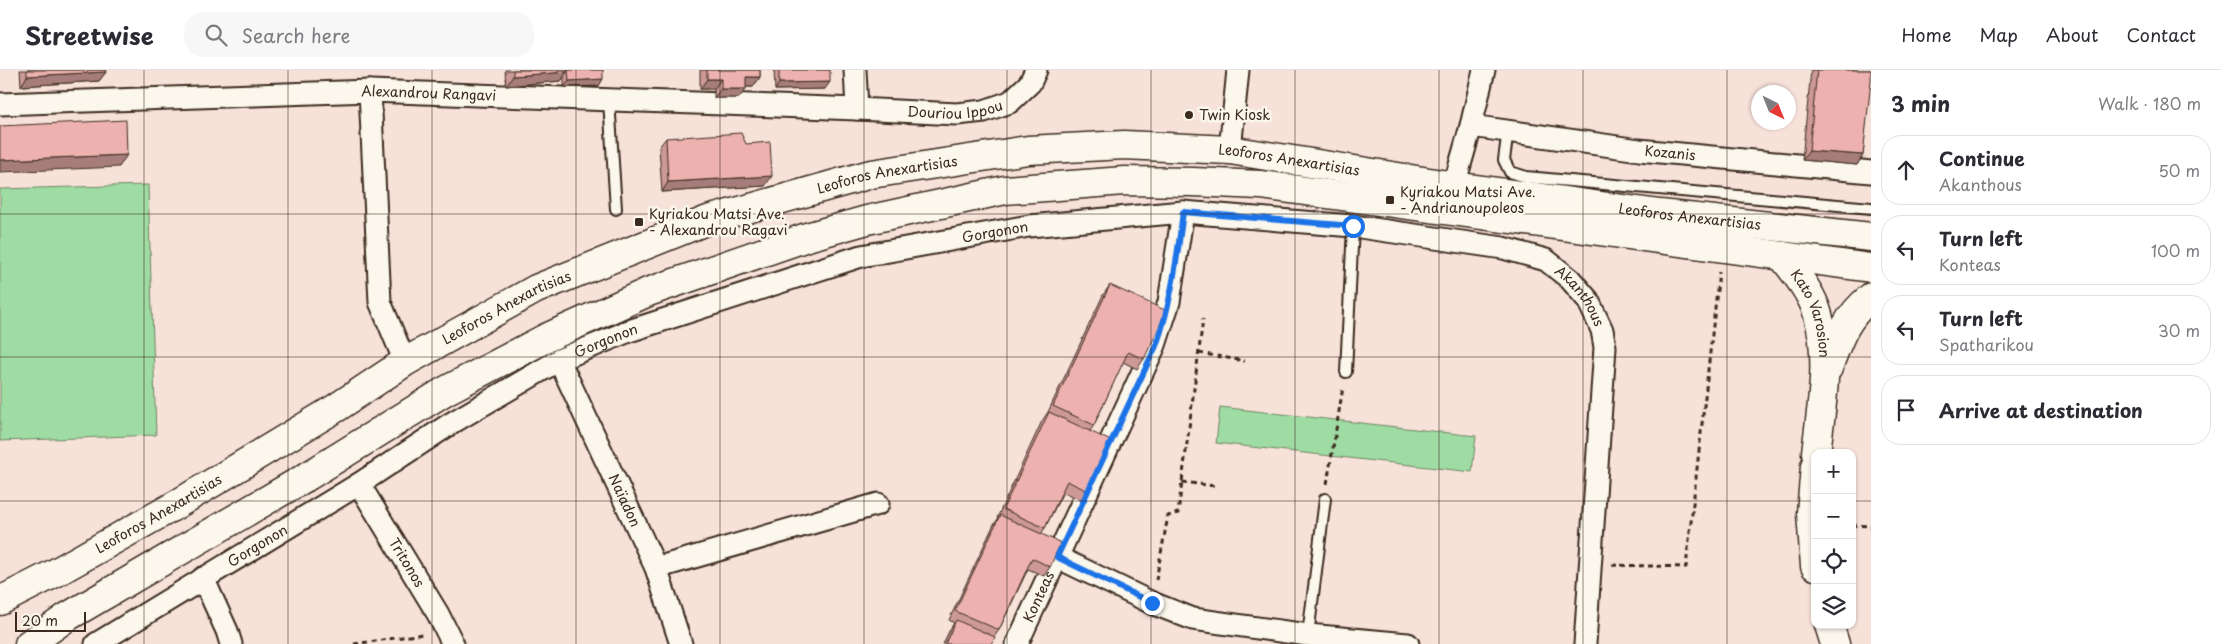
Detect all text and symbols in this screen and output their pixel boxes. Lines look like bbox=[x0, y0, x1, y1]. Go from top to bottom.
search box bbox=[184, 12, 534, 57]
text: Streetwise bbox=[25, 17, 154, 53]
icon: search bbox=[202, 21, 230, 49]
text: Search here bbox=[242, 21, 350, 49]
text: Home bbox=[1901, 21, 1951, 48]
text: Map bbox=[1979, 21, 2018, 48]
text: About bbox=[2046, 21, 2098, 48]
text: Contact bbox=[2126, 21, 2196, 48]
street label: Alexandrou Rangavi bbox=[361, 80, 497, 106]
north arrow bbox=[1751, 85, 1796, 130]
text: 3 min bbox=[1891, 87, 1950, 119]
text: Walk · 180 m bbox=[2098, 91, 2201, 115]
street label: Douriou Ippou bbox=[907, 94, 1005, 124]
place label: Twin Kiosk bbox=[1199, 104, 1270, 125]
marker: Twin Kiosk bbox=[1183, 109, 1195, 121]
street label: Leoforos Anexartisias bbox=[1218, 138, 1361, 181]
street label: Kozanis bbox=[1644, 140, 1697, 165]
text: Continue bbox=[1939, 144, 2025, 172]
street label: Leoforos Anexartisias bbox=[814, 150, 959, 199]
icon: ahead bbox=[1892, 156, 1920, 184]
text: 50 m bbox=[2159, 158, 2200, 182]
text: Akanthous bbox=[1939, 172, 2022, 196]
place label: Kyriakou Matsi Ave. - Andrianoupoleos bbox=[1400, 181, 1536, 218]
marker: Kyriakou Matsi Ave. - Andrianoupoleos bbox=[1384, 194, 1396, 206]
street label: Leoforos Anexartisias bbox=[1617, 197, 1762, 235]
place label: Kyriakou Matsi Ave. - Alexandrou Ragavi bbox=[649, 203, 788, 240]
street label: Gorgonon bbox=[960, 215, 1030, 248]
route start bbox=[1342, 215, 1365, 238]
marker: Kyriakou Matsi Ave. - Alexandrou Ragavi bbox=[633, 216, 645, 228]
text: Turn left bbox=[1939, 224, 2023, 252]
icon: left bbox=[1892, 236, 1920, 264]
text: 100 m bbox=[2151, 238, 2200, 262]
text: Konteas bbox=[1939, 252, 2001, 276]
street label: Akanthous bbox=[1551, 260, 1610, 330]
street label: Leoforos Anexartisias bbox=[438, 265, 574, 349]
street label: Kato Varosion bbox=[1786, 265, 1835, 358]
text: Turn left bbox=[1939, 304, 2023, 332]
icon: left bbox=[1892, 316, 1920, 344]
street label: Gorgonon bbox=[571, 318, 640, 363]
text: 30 m bbox=[2158, 318, 2200, 342]
text: Spatharikou bbox=[1939, 332, 2034, 356]
icon: arrive bbox=[1892, 396, 1920, 424]
text: Arrive at destination bbox=[1939, 396, 2143, 424]
map controls bbox=[1811, 449, 1856, 629]
button: + bbox=[1811, 449, 1856, 494]
street label: Leoforos Anexartisias bbox=[91, 468, 226, 558]
street label: Naïadon bbox=[604, 470, 646, 530]
button: − bbox=[1811, 494, 1856, 539]
street label: Gorgonon bbox=[223, 519, 291, 572]
street label: Tritonos bbox=[384, 534, 430, 591]
button: locate bbox=[1811, 539, 1856, 584]
street label: Konteas bbox=[1017, 568, 1059, 626]
button: layers bbox=[1811, 584, 1856, 629]
route end bbox=[1141, 592, 1164, 615]
scale bar bbox=[15, 609, 86, 632]
text: 20 m bbox=[22, 610, 58, 631]

